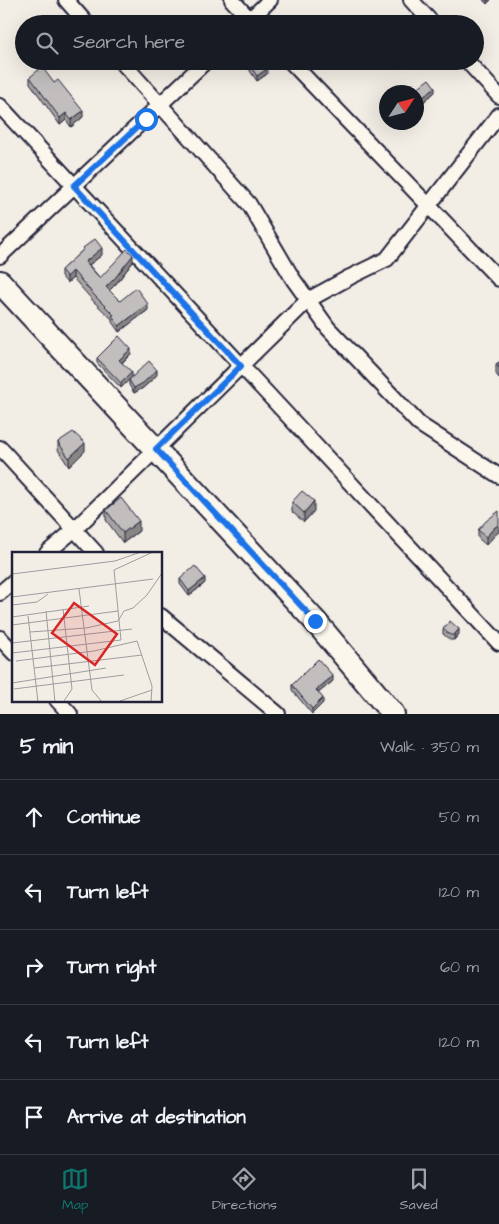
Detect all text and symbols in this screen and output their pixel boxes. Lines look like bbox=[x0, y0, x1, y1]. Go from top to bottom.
search box bbox=[15, 15, 484, 70]
icon: search bbox=[33, 29, 61, 57]
text: Search here bbox=[73, 29, 185, 56]
north arrow bbox=[379, 85, 424, 130]
route start bbox=[135, 108, 158, 131]
inset map bbox=[12, 552, 162, 702]
route end bbox=[304, 610, 327, 633]
text: 5 min bbox=[20, 732, 73, 761]
text: Walk · 350 m bbox=[380, 736, 479, 758]
icon: ahead bbox=[20, 803, 48, 831]
text: Continue bbox=[67, 804, 141, 831]
text: 50 m bbox=[439, 806, 479, 828]
icon: left bbox=[20, 878, 48, 906]
text: Turn left bbox=[67, 879, 148, 906]
text: 120 m bbox=[439, 881, 479, 903]
icon: right bbox=[20, 953, 48, 981]
text: Turn right bbox=[67, 954, 156, 981]
text: 60 m bbox=[440, 956, 479, 978]
icon: left bbox=[20, 1028, 48, 1056]
text: Turn left bbox=[67, 1029, 148, 1056]
text: 120 m bbox=[439, 1031, 479, 1053]
icon: arrive bbox=[20, 1103, 48, 1131]
text: Arrive at destination bbox=[67, 1104, 246, 1131]
tab: Map bbox=[61, 1165, 89, 1215]
tab: Directions bbox=[212, 1165, 277, 1215]
tab: Saved bbox=[400, 1165, 438, 1215]

